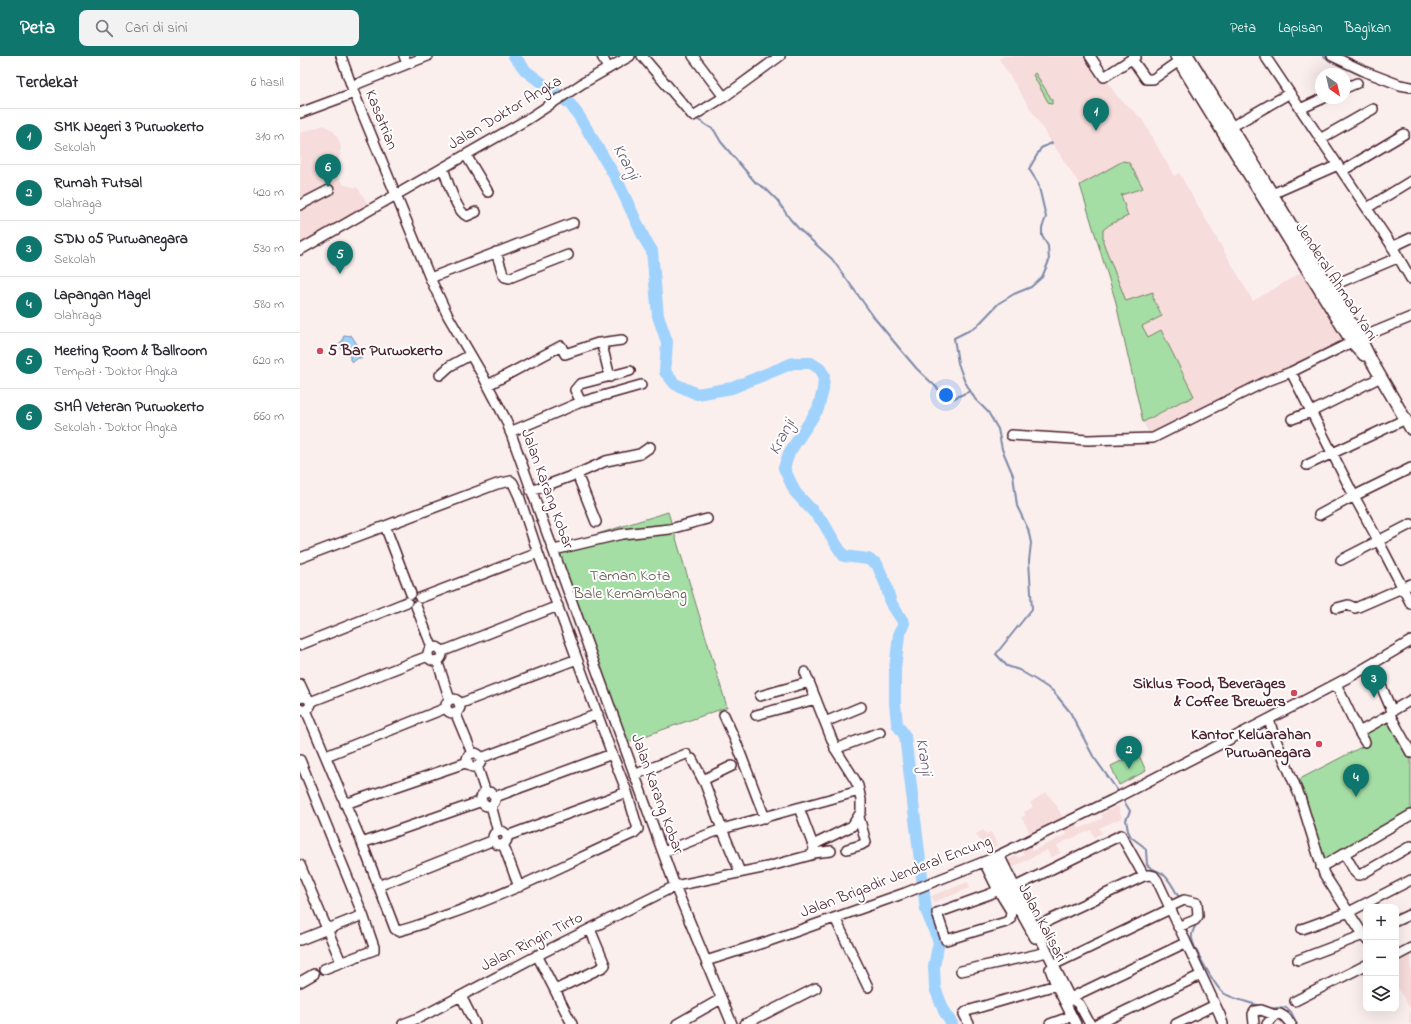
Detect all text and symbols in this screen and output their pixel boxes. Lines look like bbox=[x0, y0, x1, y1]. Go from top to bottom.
search box bbox=[79, 10, 359, 46]
text: Peta bbox=[20, 15, 55, 42]
icon: search bbox=[93, 17, 115, 39]
text: Cari di sini bbox=[125, 17, 188, 39]
text: Peta bbox=[1230, 18, 1256, 39]
text: Lapisan bbox=[1278, 18, 1323, 39]
text: Bagikan bbox=[1345, 18, 1391, 39]
north arrow bbox=[1315, 68, 1351, 104]
text: Terdekat bbox=[16, 70, 78, 95]
street label: Jalan Doktor Angka bbox=[444, 70, 566, 156]
text: 6 hasil bbox=[251, 73, 284, 92]
street label: Kasatrian bbox=[358, 86, 404, 154]
pin: 1 bbox=[1083, 98, 1109, 131]
text: SMK Negeri 3 Purwokerto bbox=[54, 116, 204, 138]
text: 1 bbox=[27, 127, 31, 146]
text: 310 m bbox=[256, 127, 284, 146]
text: Sekolah bbox=[54, 138, 96, 157]
water label: Kranji bbox=[606, 140, 647, 186]
pin: 6 bbox=[315, 154, 341, 187]
text: Rumah Futsal bbox=[54, 172, 142, 194]
text: 2 bbox=[26, 183, 32, 202]
text: 420 m bbox=[253, 183, 284, 202]
text: Olahraga bbox=[54, 194, 102, 213]
street label: Jenderal Ahmad Yani bbox=[1288, 218, 1384, 346]
text: SDN 05 Purwanegara bbox=[54, 228, 188, 250]
text: 3 bbox=[26, 239, 32, 258]
text: 530 m bbox=[252, 239, 284, 258]
pin: 5 bbox=[327, 241, 353, 274]
text: Sekolah bbox=[54, 250, 96, 269]
text: Lapangan Magel bbox=[54, 284, 151, 306]
text: 4 bbox=[26, 295, 32, 314]
text: 580 m bbox=[253, 295, 284, 314]
text: Olahraga bbox=[54, 306, 102, 325]
place label: 5 Bar Purwokerto bbox=[328, 339, 443, 363]
text: Meeting Room & Ballroom bbox=[54, 340, 207, 362]
marker: 5 Bar Purwokerto bbox=[315, 346, 325, 356]
text: 5 bbox=[25, 351, 33, 370]
text: 620 m bbox=[253, 351, 284, 370]
text: Tempat · Doktor Angka bbox=[54, 362, 178, 381]
your location bbox=[936, 385, 956, 405]
text: SMA Veteran Purwokerto bbox=[54, 396, 204, 418]
text: 6 bbox=[26, 407, 32, 426]
text: 660 m bbox=[254, 407, 284, 426]
water label: Kranji bbox=[762, 413, 803, 459]
text: Sekolah · Doktor Angka bbox=[54, 418, 177, 437]
street label: Jalan Karang Kobar bbox=[514, 426, 580, 553]
park label: Taman Kota Bale Kemambang bbox=[572, 564, 687, 606]
pin: 3 bbox=[1361, 665, 1387, 698]
place label: Siklus Food, Beverages & Coffee Brewers bbox=[1133, 672, 1286, 714]
marker: Siklus Food, Beverages & Coffee Brewers bbox=[1289, 688, 1299, 698]
place label: Kantor Keluarahan Purwanegara bbox=[1191, 723, 1311, 766]
street label: Jalan Karang Kobar bbox=[624, 731, 690, 858]
pin: 2 bbox=[1116, 736, 1142, 769]
water label: Kranji bbox=[909, 737, 940, 779]
marker: Kantor Keluarahan Purwanegara bbox=[1314, 739, 1324, 749]
pin: 4 bbox=[1343, 764, 1369, 797]
street label: Jalan Brigadir Jenderal Encung bbox=[797, 829, 995, 925]
street label: Jalan Kalisari bbox=[1011, 879, 1073, 967]
map controls bbox=[1363, 904, 1399, 1012]
button: + bbox=[1363, 904, 1399, 940]
street label: Jalan Ringin Tirto bbox=[477, 906, 587, 978]
button: − bbox=[1363, 940, 1399, 976]
button: layers bbox=[1363, 976, 1399, 1012]

